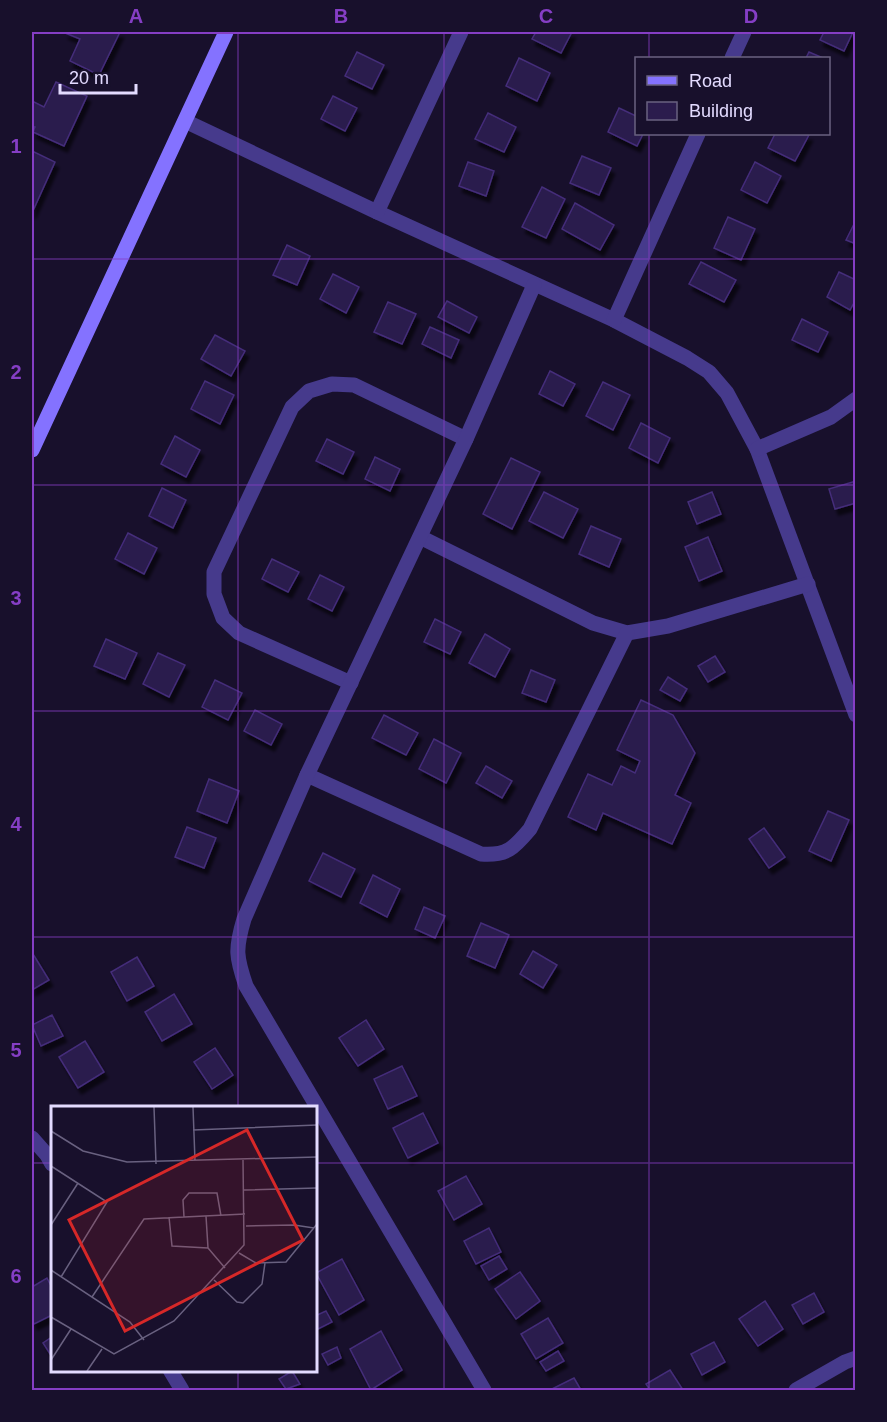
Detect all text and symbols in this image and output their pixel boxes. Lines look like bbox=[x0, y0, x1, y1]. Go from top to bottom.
text: A bbox=[129, 5, 143, 27]
text: B bbox=[334, 5, 348, 27]
text: C bbox=[539, 5, 553, 27]
text: D bbox=[744, 5, 758, 27]
scale bar bbox=[60, 57, 136, 95]
legend bbox=[635, 57, 830, 135]
text: 20 m bbox=[69, 68, 109, 88]
text: Road bbox=[689, 71, 732, 91]
text: Building bbox=[689, 101, 753, 121]
text: 1 bbox=[10, 135, 22, 157]
text: 2 bbox=[10, 361, 22, 383]
text: 3 bbox=[10, 587, 22, 609]
text: 4 bbox=[10, 813, 22, 835]
text: 5 bbox=[10, 1039, 22, 1061]
inset map bbox=[51, 1106, 316, 1371]
text: 6 bbox=[10, 1265, 22, 1287]

